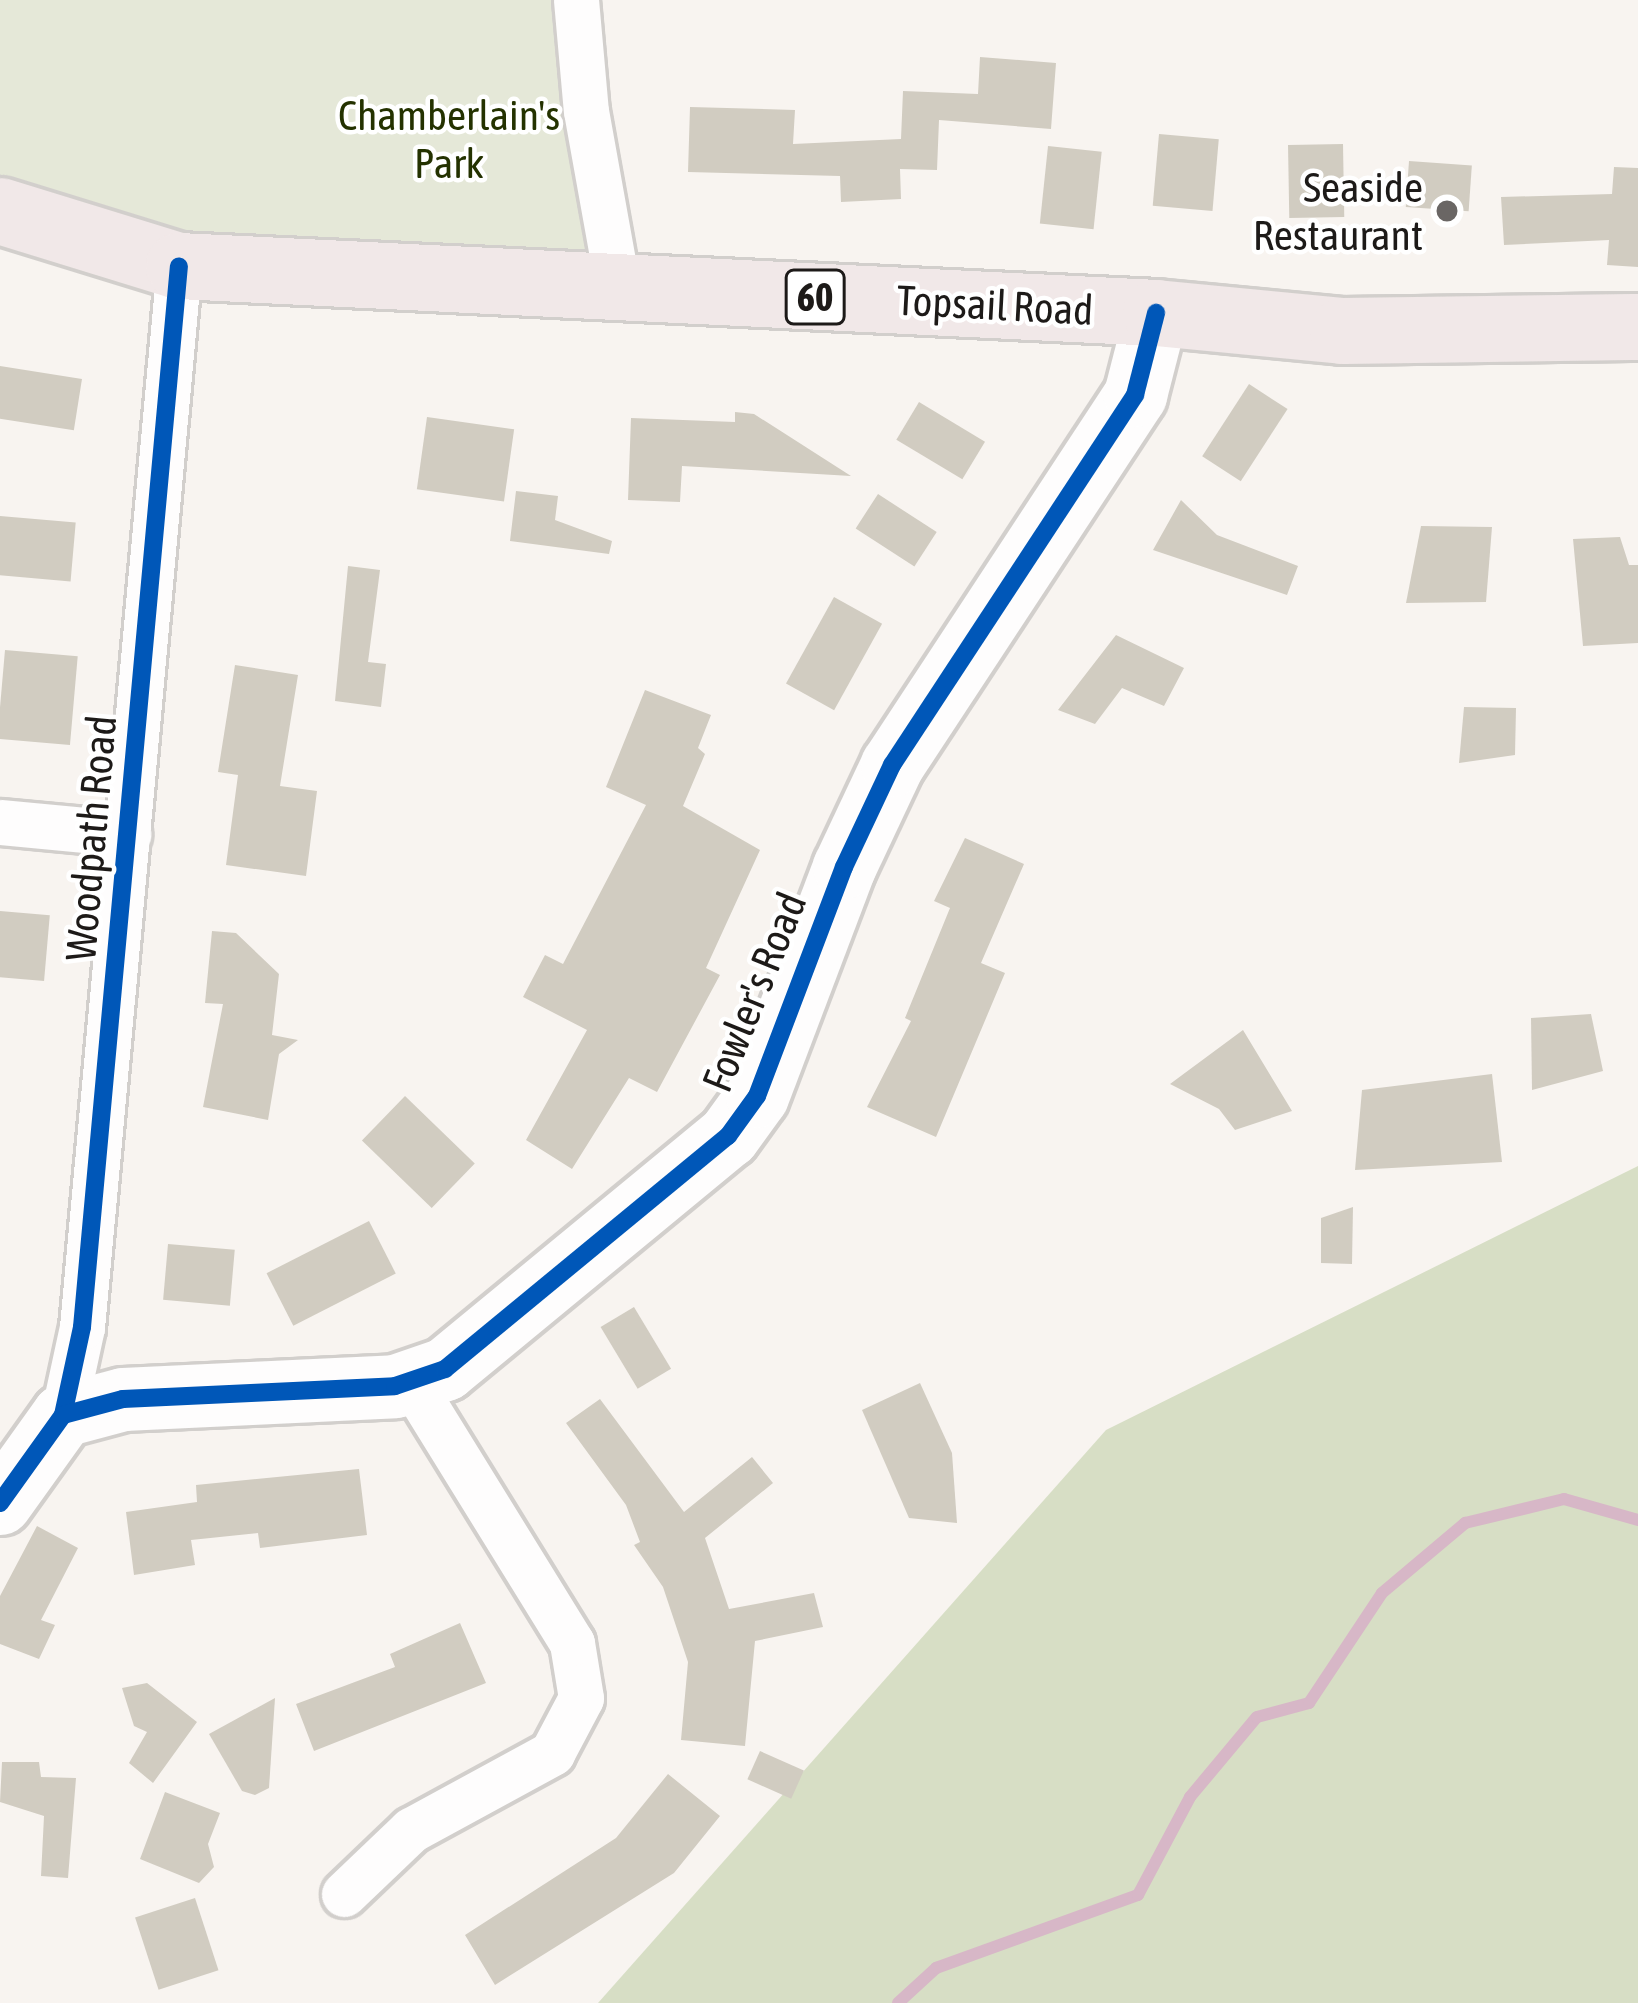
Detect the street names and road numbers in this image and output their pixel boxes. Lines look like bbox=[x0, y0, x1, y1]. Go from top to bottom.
road number: 60 bbox=[782, 264, 848, 330]
street label: Topsail Road bbox=[895, 275, 1095, 335]
street label: Woodpath Road bbox=[55, 713, 127, 963]
street label: Fowler's Road bbox=[691, 885, 817, 1099]

